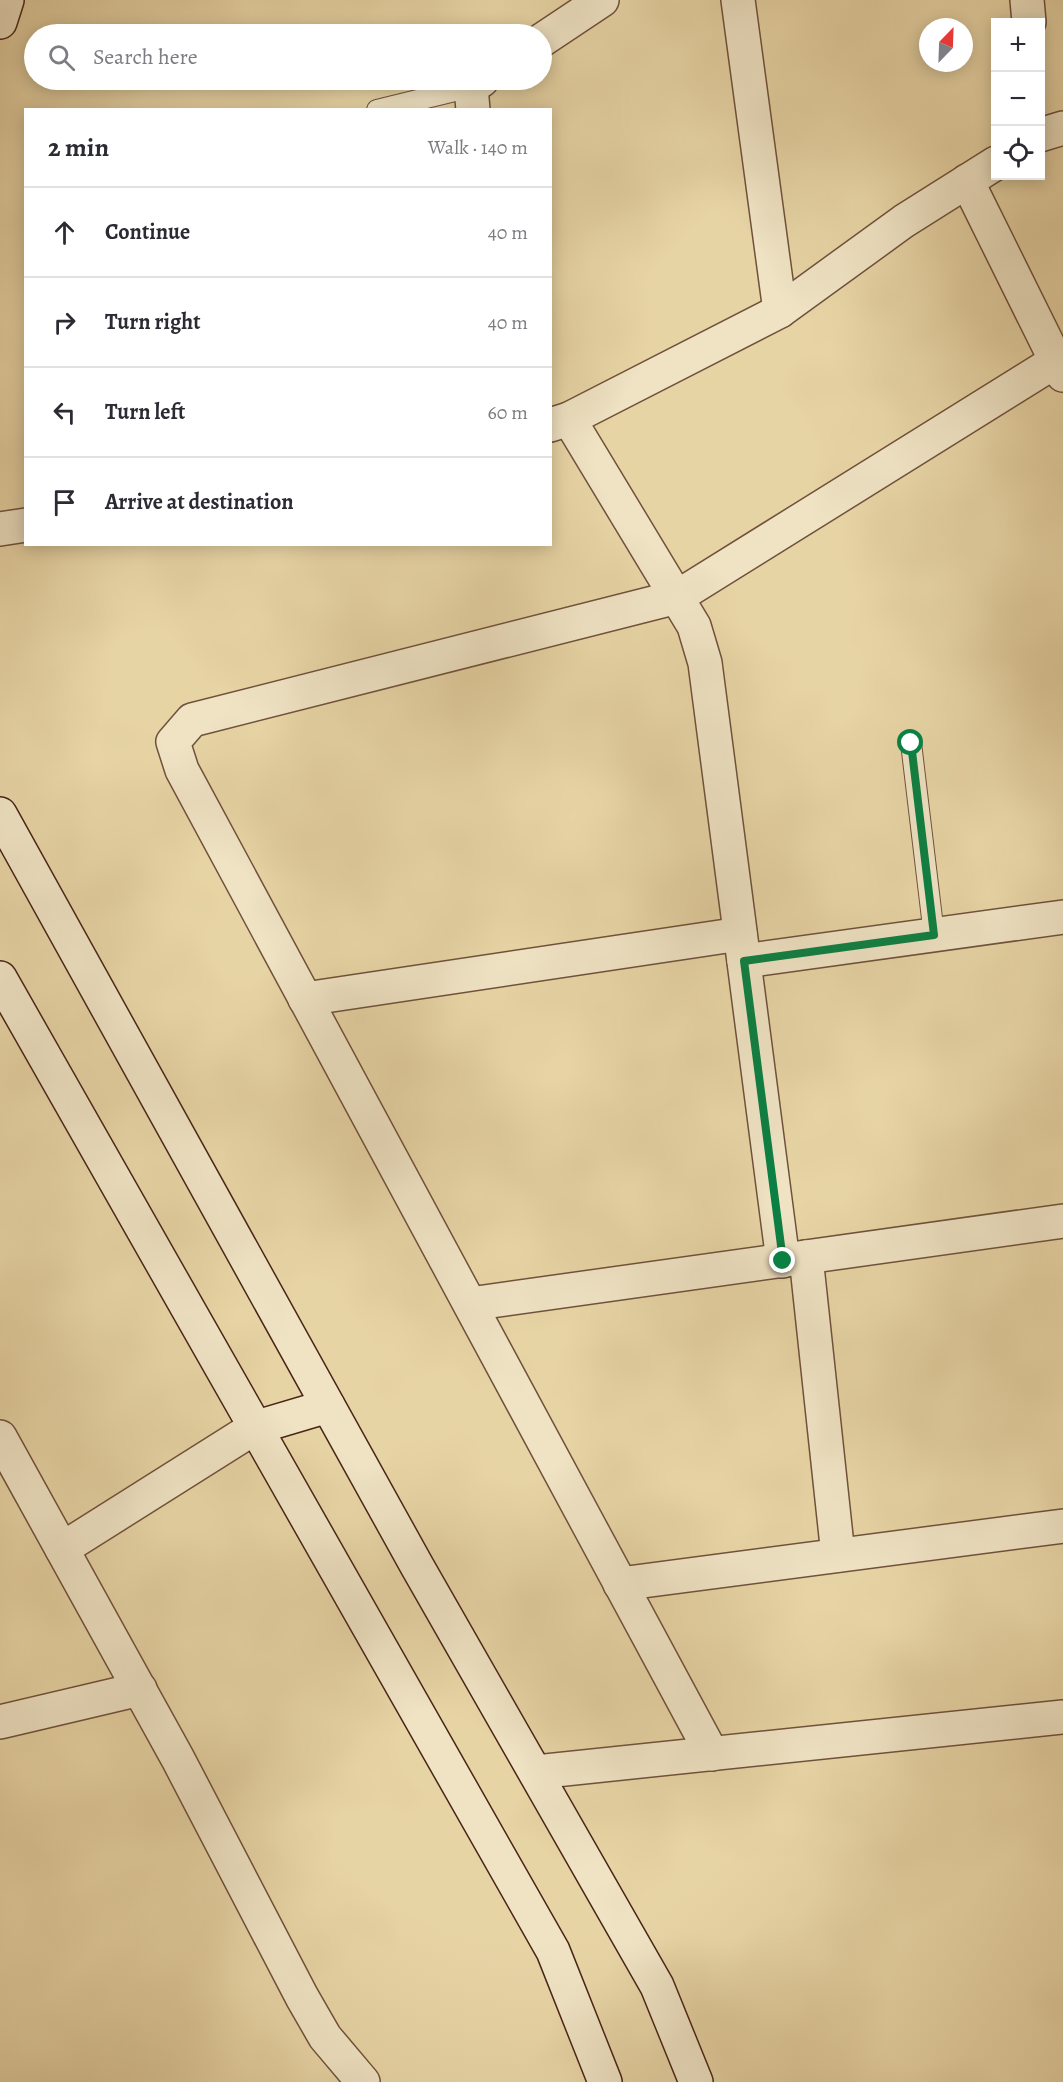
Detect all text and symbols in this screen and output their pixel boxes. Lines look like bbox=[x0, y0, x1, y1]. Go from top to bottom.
north arrow bbox=[919, 18, 973, 72]
map controls bbox=[991, 18, 1045, 180]
button: + bbox=[991, 18, 1045, 72]
search box bbox=[24, 24, 552, 90]
icon: search bbox=[45, 41, 78, 74]
text: Search here bbox=[93, 42, 198, 72]
button: − bbox=[991, 72, 1045, 126]
button: locate bbox=[991, 126, 1045, 180]
text: 2 min bbox=[48, 130, 109, 165]
text: Walk · 140 m bbox=[428, 134, 528, 161]
icon: ahead bbox=[48, 216, 81, 249]
text: Continue bbox=[105, 217, 190, 247]
text: 40 m bbox=[488, 219, 528, 246]
icon: right bbox=[48, 306, 81, 339]
text: Turn right bbox=[105, 307, 201, 337]
text: 40 m bbox=[488, 309, 528, 336]
icon: left bbox=[48, 396, 81, 429]
text: Turn left bbox=[105, 397, 185, 427]
text: 60 m bbox=[488, 399, 528, 426]
icon: arrive bbox=[48, 486, 81, 519]
text: Arrive at destination bbox=[105, 487, 294, 517]
route start bbox=[897, 729, 923, 755]
route end bbox=[769, 1247, 795, 1273]

